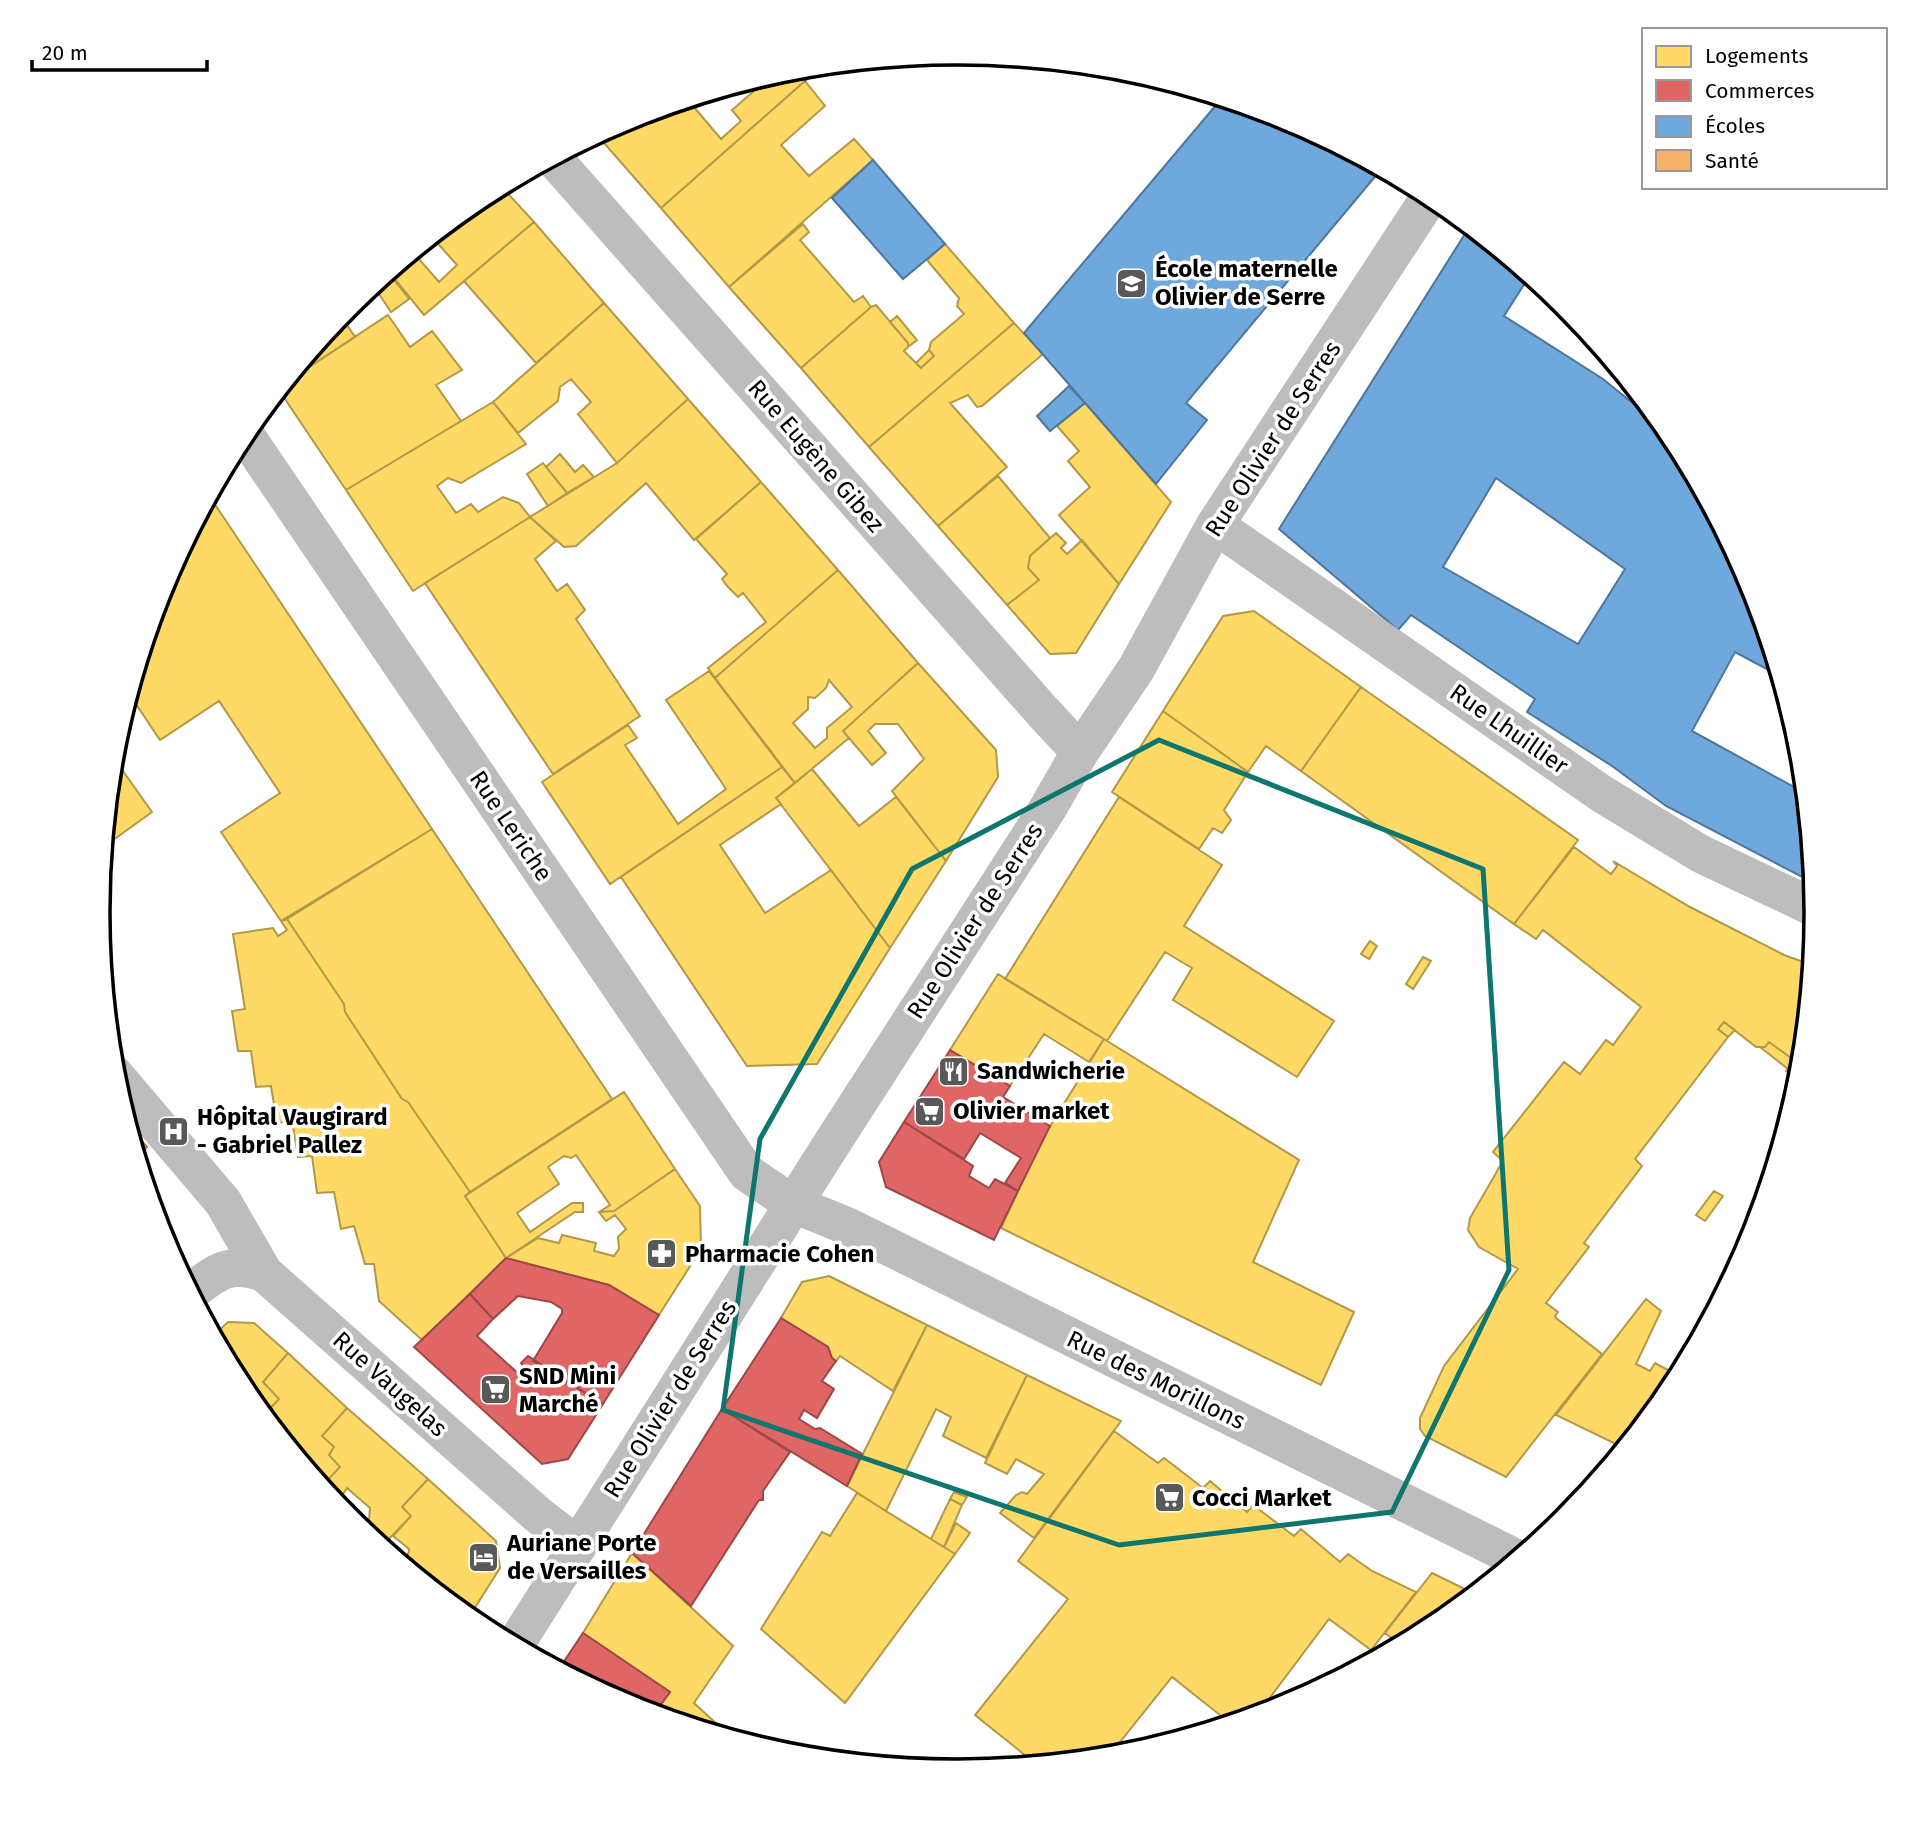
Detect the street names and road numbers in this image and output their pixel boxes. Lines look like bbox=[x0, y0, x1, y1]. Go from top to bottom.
street label: Rue Olivier de Serres bbox=[1199, 336, 1347, 542]
street label: Rue Eugène Gibez bbox=[742, 374, 890, 538]
street label: Rue Lhuillier bbox=[1445, 678, 1574, 780]
street label: Rue Leriche bbox=[464, 766, 558, 886]
street label: Rue Olivier de Serres bbox=[901, 818, 1049, 1024]
street label: Rue Olivier de Serres bbox=[598, 1295, 742, 1503]
street label: Rue des Morillons bbox=[1062, 1325, 1250, 1435]
street label: Rue Vaugelas bbox=[327, 1326, 453, 1442]

